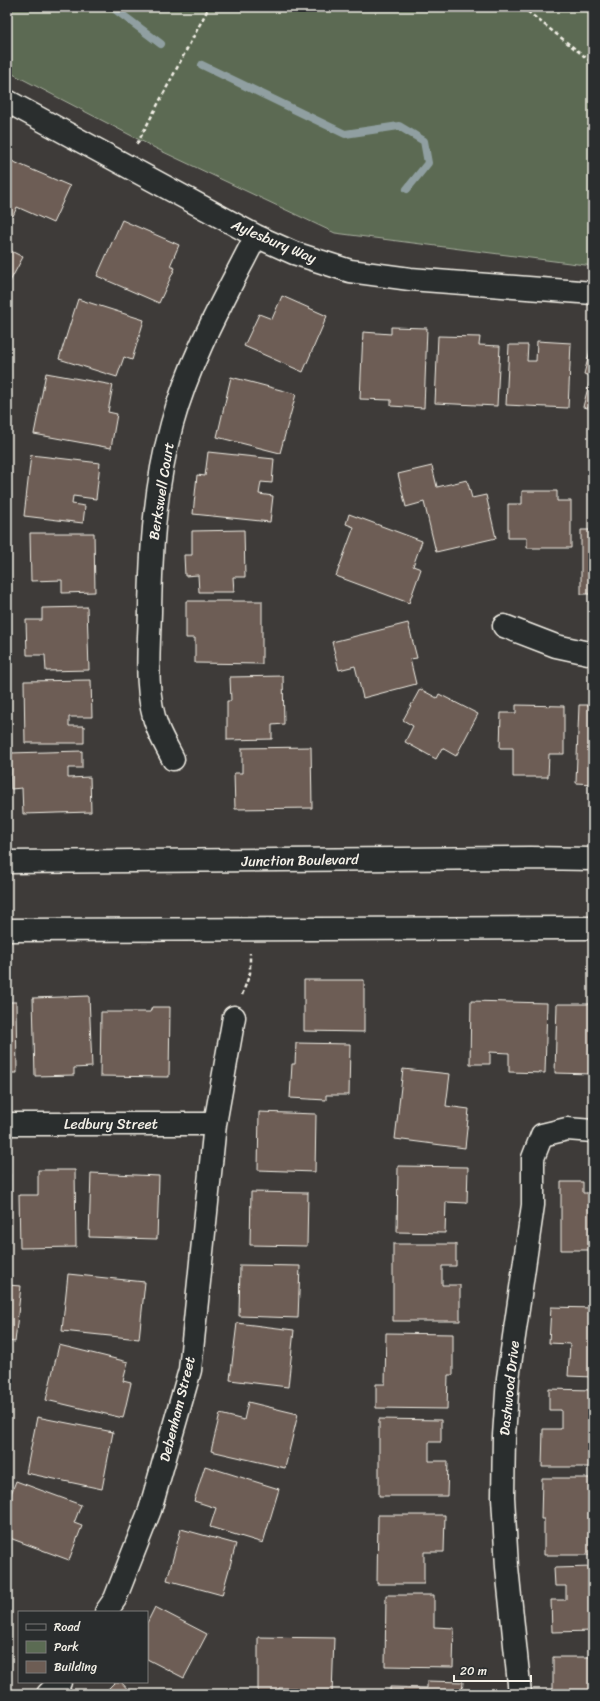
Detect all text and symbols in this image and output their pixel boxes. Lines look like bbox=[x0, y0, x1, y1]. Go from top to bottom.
street label: Aylesbury Way bbox=[226, 212, 321, 271]
street label: Berkswell Court bbox=[141, 440, 182, 542]
street label: Junction Boulevard bbox=[240, 847, 360, 874]
street label: Ledbury Street bbox=[64, 1112, 158, 1137]
street label: Dashwood Drive bbox=[492, 1339, 527, 1437]
street label: Debenham Street bbox=[152, 1354, 203, 1465]
legend bbox=[18, 1611, 148, 1683]
text: Road bbox=[54, 1616, 81, 1638]
text: Park bbox=[54, 1636, 79, 1658]
text: Building bbox=[54, 1656, 97, 1678]
scale bar bbox=[454, 1657, 531, 1683]
text: 20 m bbox=[460, 1660, 487, 1682]

